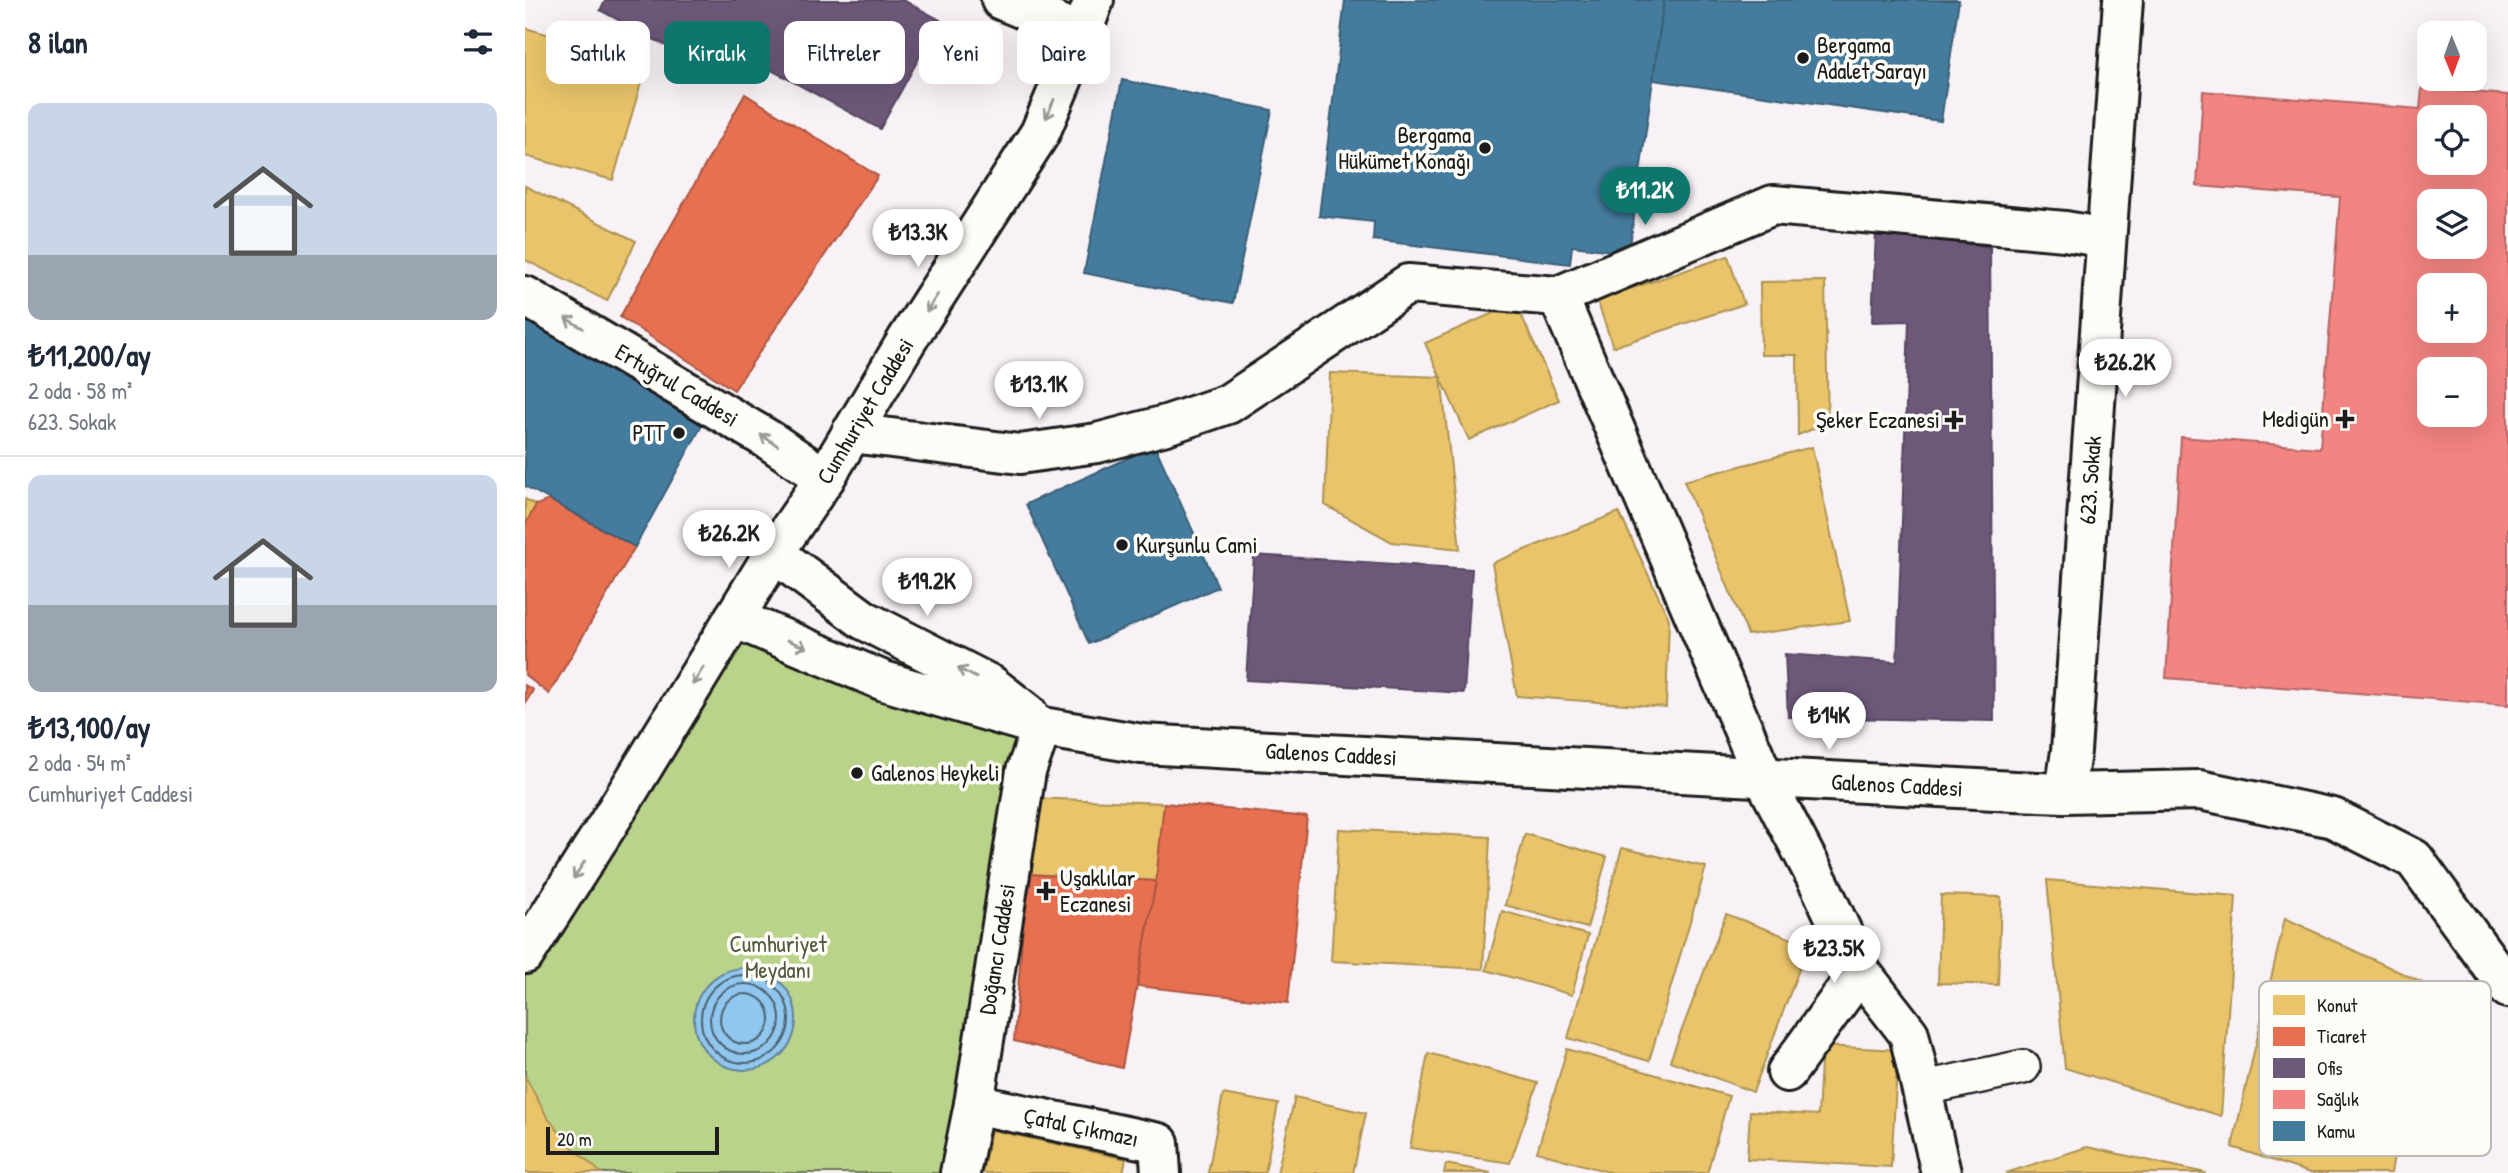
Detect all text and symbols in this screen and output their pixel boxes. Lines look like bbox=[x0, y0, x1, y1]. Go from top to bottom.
chip: Satılık bbox=[546, 21, 650, 84]
chip: Kiralık bbox=[664, 21, 770, 84]
chip: Filtreler bbox=[784, 21, 905, 84]
chip: Yeni bbox=[919, 21, 1003, 84]
chip: Daire bbox=[1017, 21, 1110, 84]
north arrow bbox=[2417, 21, 2487, 91]
map controls bbox=[2417, 21, 2487, 427]
text: 8 ilan bbox=[28, 22, 88, 62]
icon: filters bbox=[459, 23, 497, 61]
place label: Bergama Adalet Sarayı bbox=[1817, 29, 1927, 86]
marker: Bergama Adalet Sarayı bbox=[1795, 50, 1811, 66]
one-way arrow bbox=[1043, 98, 1056, 119]
button: locate bbox=[2417, 105, 2487, 175]
place label: Bergama Hükümet Konağı bbox=[1338, 119, 1471, 176]
marker: Bergama Hükümet Konağı bbox=[1477, 140, 1493, 156]
icon: home bbox=[200, 148, 326, 274]
pin: ₺11.2K bbox=[1588, 168, 1702, 227]
text: ₺11.2K bbox=[1616, 174, 1674, 205]
button: layers bbox=[2417, 189, 2487, 259]
pin: ₺13.3K bbox=[861, 210, 975, 269]
text: ₺13.3K bbox=[888, 216, 948, 247]
button: + bbox=[2417, 273, 2487, 343]
one-way arrow bbox=[925, 292, 939, 312]
one-way arrow bbox=[564, 316, 584, 330]
street label: Cumhuriyet Caddesi bbox=[809, 332, 920, 489]
text: ₺11,200/ay bbox=[28, 335, 151, 375]
street label: Ertuğrul Caddesi bbox=[610, 336, 745, 434]
pin: ₺26.2K bbox=[2068, 340, 2182, 399]
text: ₺26.2K bbox=[2095, 346, 2155, 377]
button: − bbox=[2417, 357, 2487, 427]
pin: ₺13.1K bbox=[982, 362, 1096, 421]
text: ₺13.1K bbox=[1010, 368, 1068, 399]
text: 2 oda · 58 m² bbox=[28, 375, 132, 406]
place label: Medigün bbox=[2262, 403, 2329, 434]
place label: Şeker Eczanesi bbox=[1816, 404, 1940, 435]
text: 623. Sokak bbox=[28, 406, 116, 437]
marker: Medigün bbox=[2335, 409, 2355, 429]
marker: Şeker Eczanesi bbox=[1946, 412, 1962, 428]
place label: PTT bbox=[632, 417, 665, 448]
marker: PTT bbox=[671, 425, 687, 441]
one-way arrow bbox=[759, 433, 779, 447]
street label: 623. Sokak bbox=[2071, 434, 2108, 525]
pin: ₺26.2K bbox=[672, 510, 786, 570]
text: ₺26.2K bbox=[699, 517, 759, 548]
icon: home bbox=[200, 520, 326, 646]
place label: Kurşunlu Cami bbox=[1136, 529, 1258, 560]
marker: Kurşunlu Cami bbox=[1114, 537, 1130, 553]
pin: ₺19.2K bbox=[870, 558, 984, 618]
text: ₺19.2K bbox=[898, 565, 956, 596]
one-way arrow bbox=[786, 639, 808, 652]
one-way arrow bbox=[690, 666, 705, 685]
one-way arrow bbox=[958, 666, 978, 680]
pin: ₺14K bbox=[1788, 692, 1870, 752]
text: ₺14K bbox=[1808, 699, 1850, 730]
text: ₺13,100/ay bbox=[28, 707, 150, 747]
street label: Galenos Caddesi bbox=[1264, 735, 1398, 772]
text: 2 oda · 54 m² bbox=[28, 747, 131, 778]
place label: Galenos Heykeli bbox=[871, 757, 1000, 788]
marker: Galenos Heykeli bbox=[849, 765, 865, 781]
street label: Galenos Caddesi bbox=[1830, 766, 1964, 803]
text: Cumhuriyet Caddesi bbox=[28, 778, 193, 809]
one-way arrow bbox=[572, 860, 586, 879]
place label: Uşaklılar Eczanesi bbox=[1060, 862, 1135, 919]
street label: Doğancı Caddesi bbox=[971, 881, 1022, 1017]
marker: Uşaklılar Eczanesi bbox=[1038, 883, 1054, 899]
pin: ₺23.5K bbox=[1777, 926, 1891, 985]
park label: Cumhuriyet Meydanı bbox=[729, 928, 828, 985]
text: ₺23.5K bbox=[1804, 932, 1864, 963]
legend bbox=[2259, 981, 2491, 1156]
text: Konut bbox=[2317, 992, 2358, 1018]
text: Ticaret bbox=[2317, 1023, 2367, 1049]
text: Ofis bbox=[2317, 1055, 2342, 1081]
text: Sağlık bbox=[2317, 1086, 2359, 1112]
street label: Çatal Çıkmazı bbox=[1021, 1099, 1142, 1154]
text: Kamu bbox=[2317, 1118, 2355, 1144]
scale bar bbox=[546, 1124, 719, 1156]
text: 20 m bbox=[557, 1126, 592, 1152]

